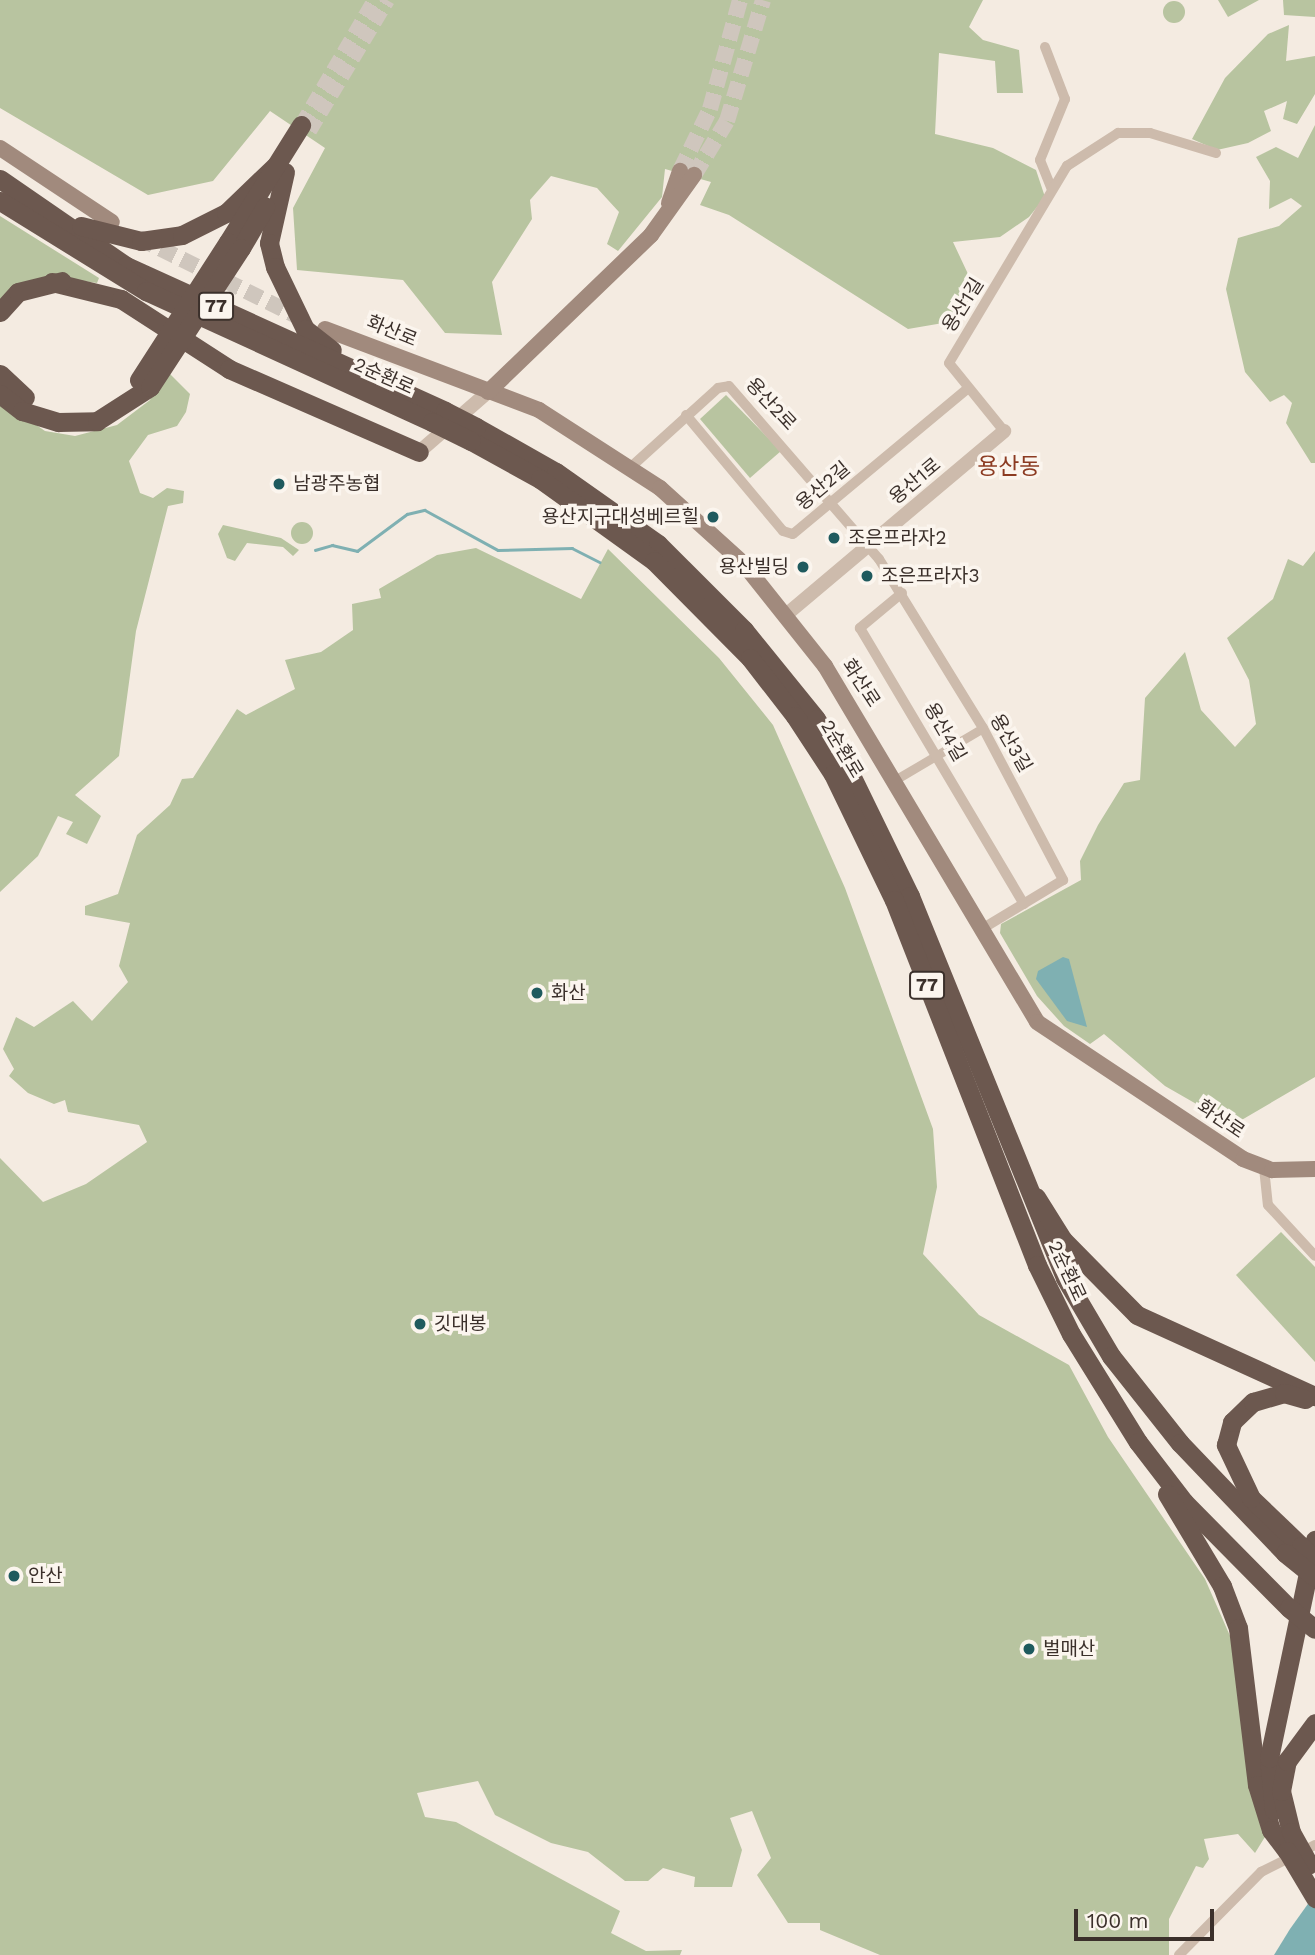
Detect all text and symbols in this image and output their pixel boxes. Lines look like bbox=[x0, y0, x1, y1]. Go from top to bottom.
street label: 용산1길 bbox=[937, 274, 989, 336]
road number: 77 bbox=[197, 292, 235, 320]
street label: 화산로 bbox=[363, 311, 421, 351]
street label: 2순환로 bbox=[350, 353, 418, 399]
street label: 용산2로 bbox=[741, 373, 801, 435]
street label: 용산1로 bbox=[885, 453, 945, 509]
district label: 용산동 bbox=[977, 453, 1041, 481]
street label: 용산2길 bbox=[791, 457, 855, 515]
place label: 남광주농협 bbox=[293, 473, 380, 495]
marker: 남광주농협 bbox=[271, 476, 287, 492]
place label: 용산지구대성베르힐 bbox=[542, 506, 699, 528]
marker: 용산지구대성베르힐 bbox=[705, 509, 721, 525]
place label: 조은프라자2 bbox=[848, 527, 946, 549]
marker: 조은프라자2 bbox=[826, 530, 842, 546]
place label: 용산빌딩 bbox=[719, 556, 789, 578]
marker: 용산빌딩 bbox=[795, 559, 811, 575]
place label: 조은프라자3 bbox=[881, 565, 979, 587]
marker: 조은프라자3 bbox=[859, 568, 875, 584]
street label: 화산로 bbox=[837, 655, 885, 711]
street label: 용산4길 bbox=[919, 699, 971, 765]
street label: 용산3길 bbox=[985, 710, 1037, 776]
street label: 2순환로 bbox=[816, 716, 868, 782]
road number: 77 bbox=[908, 970, 946, 1000]
place label: 화산 bbox=[551, 982, 586, 1004]
marker: 화산 bbox=[529, 985, 545, 1001]
street label: 화산로 bbox=[1193, 1095, 1249, 1143]
street label: 2순환로 bbox=[1043, 1237, 1091, 1305]
place label: 깃대봉 bbox=[434, 1313, 486, 1335]
marker: 깃대봉 bbox=[412, 1316, 428, 1332]
place label: 안산 bbox=[28, 1565, 63, 1587]
marker: 안산 bbox=[6, 1568, 22, 1584]
place label: 벌매산 bbox=[1043, 1638, 1095, 1660]
marker: 벌매산 bbox=[1021, 1641, 1037, 1657]
scale bar bbox=[1077, 1896, 1217, 1940]
text: 100 m bbox=[1087, 1908, 1149, 1933]

